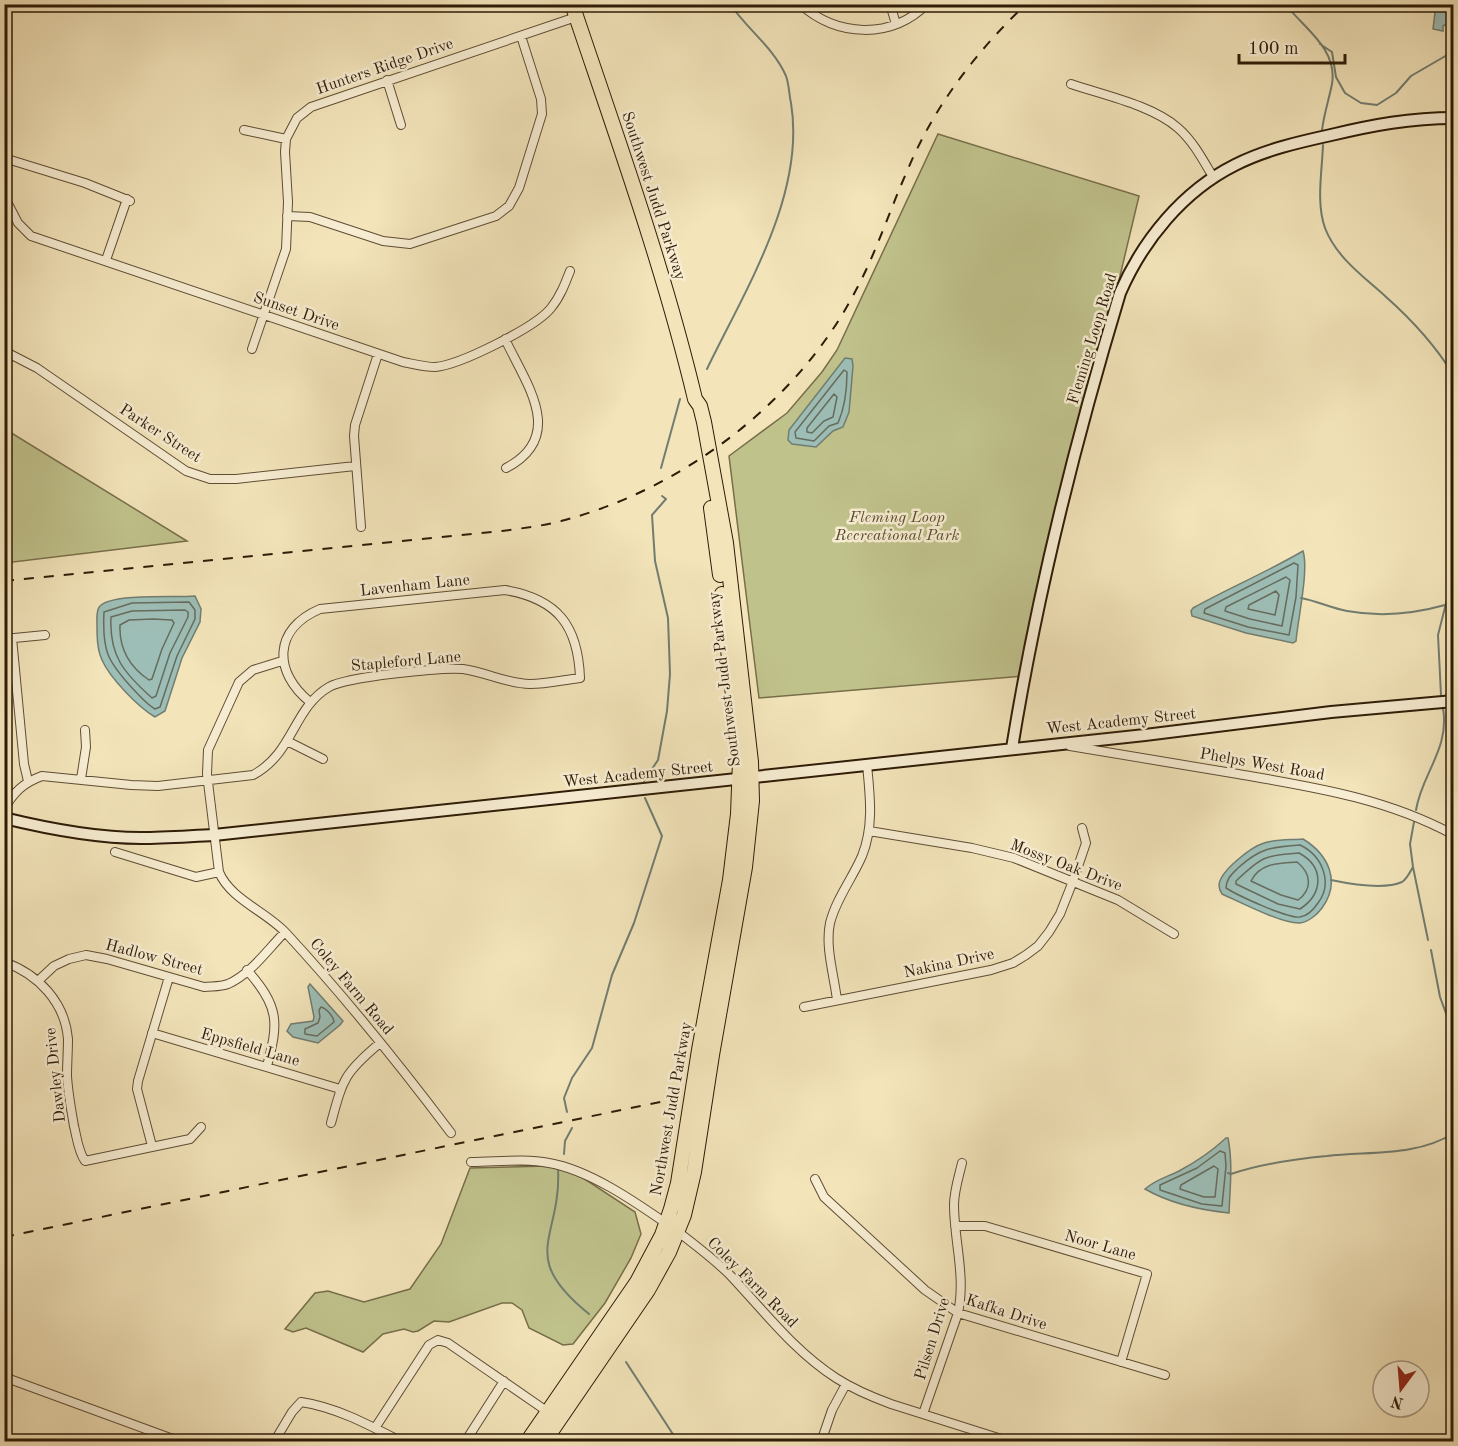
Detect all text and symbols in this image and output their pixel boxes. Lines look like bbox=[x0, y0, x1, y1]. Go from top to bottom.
scale bar bbox=[1239, 27, 1346, 65]
street label: Hunters Ridge Drive bbox=[314, 36, 456, 98]
text: 100 m bbox=[1248, 40, 1299, 58]
street label: Southwest Judd Parkway bbox=[618, 110, 688, 283]
street label: Fleming Loop Road bbox=[1065, 271, 1121, 407]
street label: Sunset Drive bbox=[251, 290, 341, 334]
street label: Parker Street bbox=[116, 402, 204, 466]
park label: Fleming Loop Recreational Park bbox=[834, 510, 959, 544]
street label: Lavenham Lane bbox=[359, 572, 471, 600]
street label: Southwest Judd Parkway bbox=[706, 590, 744, 767]
street label: Stapleford Lane bbox=[350, 649, 462, 675]
street label: West Academy Street bbox=[1045, 706, 1197, 738]
street label: Phelps West Road bbox=[1198, 746, 1326, 784]
street label: West Academy Street bbox=[562, 759, 714, 791]
street label: Mossy Oak Drive bbox=[1008, 837, 1124, 895]
street label: Coley Farm Road bbox=[306, 936, 396, 1038]
street label: Hadlow Street bbox=[104, 937, 205, 979]
street label: Nakina Drive bbox=[902, 947, 996, 981]
street label: Northwest Judd Parkway bbox=[649, 1020, 695, 1197]
street label: Eppsfield Lane bbox=[199, 1026, 301, 1070]
street label: Dawley Drive bbox=[43, 1027, 69, 1123]
street label: Noor Lane bbox=[1062, 1228, 1138, 1264]
street label: Coley Farm Road bbox=[704, 1235, 800, 1331]
street label: Kafka Drive bbox=[963, 1292, 1049, 1334]
street label: Pilsen Drive bbox=[913, 1296, 953, 1382]
north arrow bbox=[1371, 1359, 1431, 1419]
text: N bbox=[1389, 1392, 1406, 1411]

